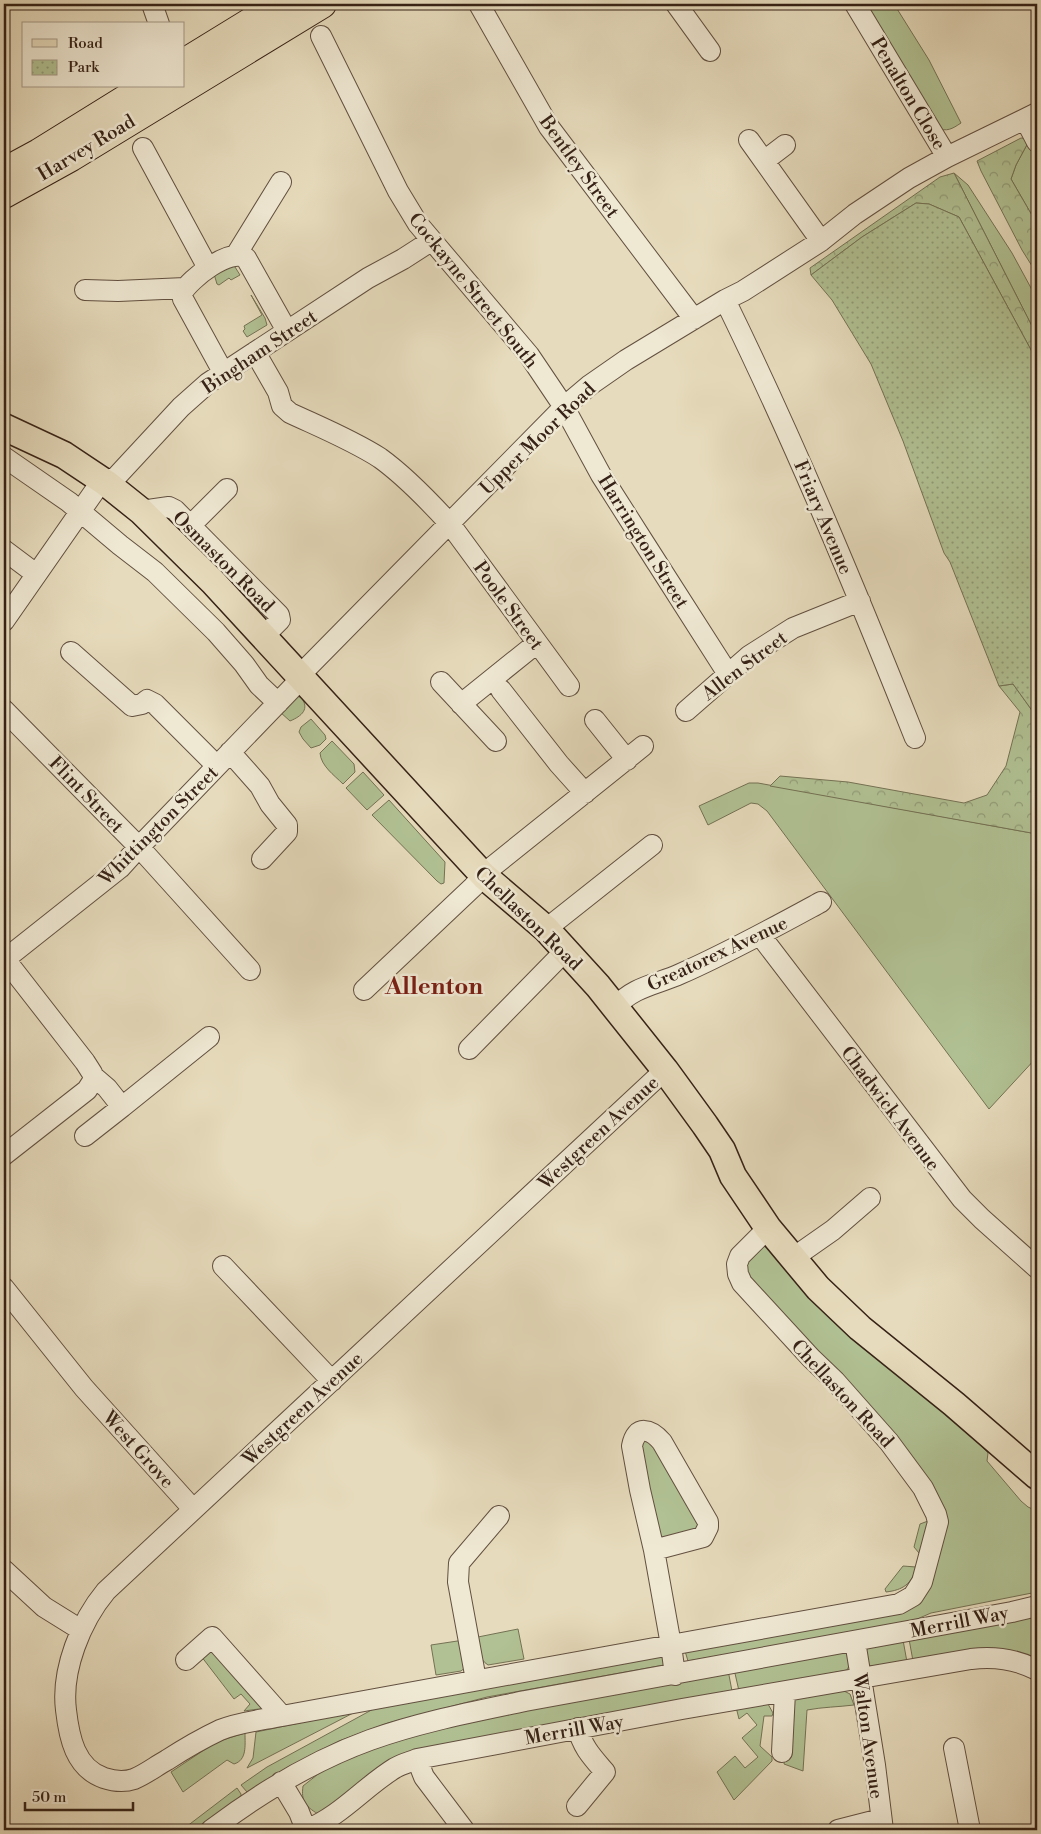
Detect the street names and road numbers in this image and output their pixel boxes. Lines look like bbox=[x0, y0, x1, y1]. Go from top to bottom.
street label: Penalton Close bbox=[865, 33, 951, 154]
street label: Harvey Road bbox=[33, 109, 140, 186]
street label: Bentley Street bbox=[533, 110, 625, 223]
street label: Cockayne Street South bbox=[403, 208, 543, 373]
street label: Bingham Street bbox=[197, 304, 322, 400]
street label: Upper Moor Road bbox=[475, 377, 601, 500]
street label: Friary Avenue bbox=[788, 457, 858, 578]
street label: Harrington Street bbox=[592, 470, 694, 613]
street label: Osmaston Road bbox=[167, 506, 279, 618]
street label: Poole Street bbox=[468, 557, 549, 655]
street label: Allen Street bbox=[696, 626, 792, 706]
street label: Flint Street bbox=[44, 751, 129, 838]
street label: Whittington Street bbox=[93, 761, 224, 891]
street label: Chellaston Road bbox=[470, 862, 587, 976]
street label: Greatorex Avenue bbox=[643, 911, 791, 997]
street label: Chadwick Avenue bbox=[835, 1041, 945, 1176]
street label: Westgreen Avenue bbox=[533, 1071, 664, 1195]
street label: Chellaston Road bbox=[786, 1334, 899, 1453]
street label: Westgreen Avenue bbox=[237, 1347, 368, 1471]
street label: West Grove bbox=[97, 1405, 179, 1493]
street label: Merrill Way bbox=[908, 1601, 1011, 1643]
street label: Walton Avenue bbox=[847, 1671, 889, 1800]
street label: Merrill Way bbox=[523, 1709, 626, 1750]

